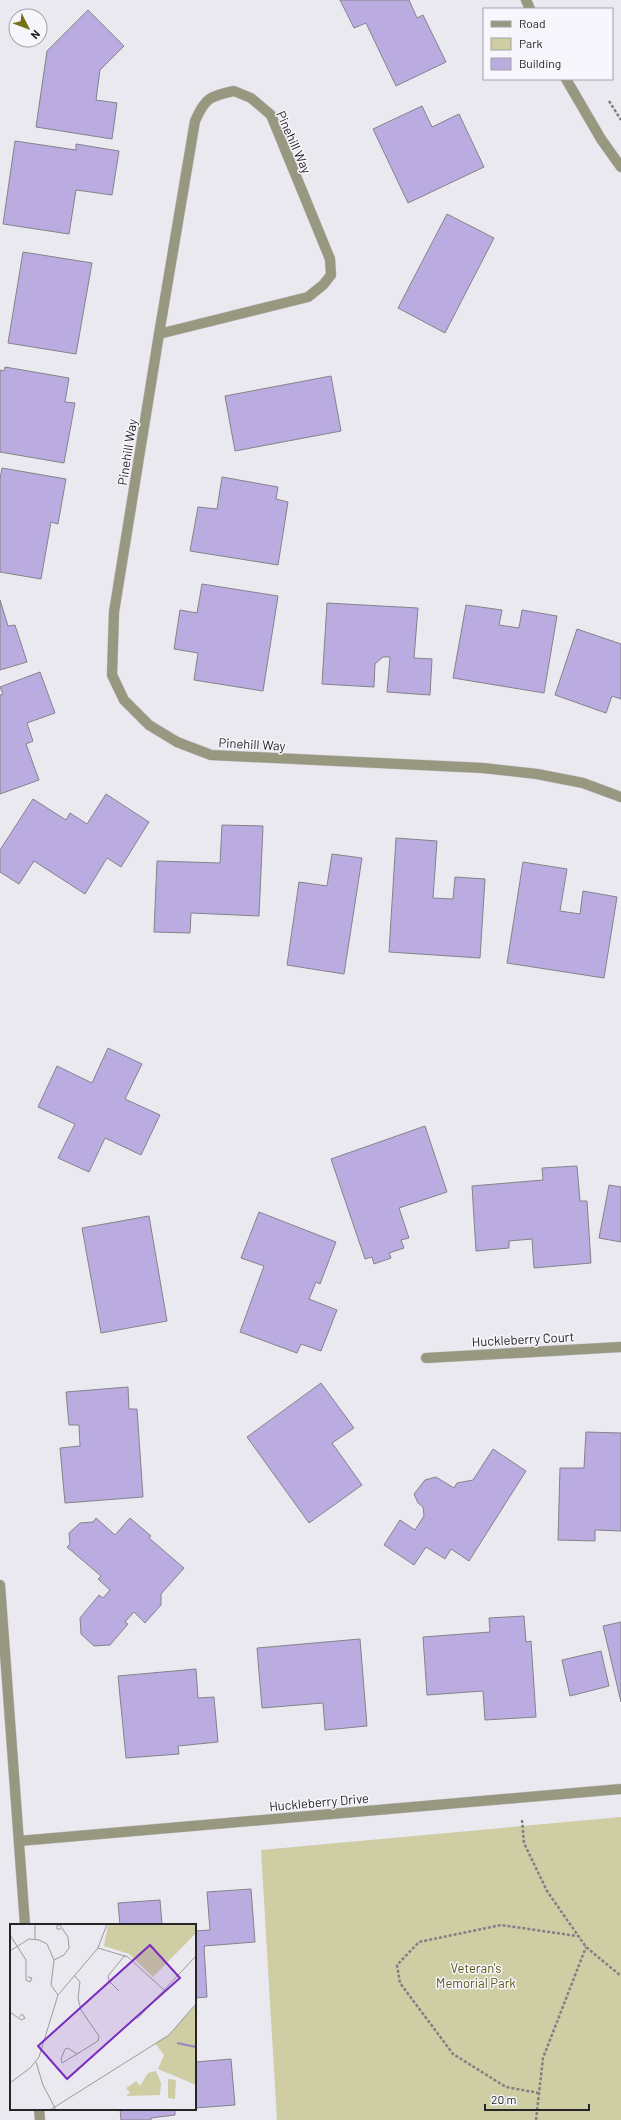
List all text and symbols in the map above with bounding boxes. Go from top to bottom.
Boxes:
north arrow [8,8,48,48]
legend [483,8,613,80]
text: Road [519,16,546,30]
text: N [29,28,43,42]
text: Park [519,36,543,50]
text: Building [519,56,561,70]
street label: Pinehill Way [273,108,315,176]
street label: Pinehill Way [114,418,140,486]
street label: Pinehill Way [218,734,286,754]
street label: Huckleberry Court [471,1328,575,1350]
street label: Huckleberry Drive [269,1790,370,1814]
inset map [10,1924,196,2110]
park label: Veteran's Memorial Park [436,1960,516,1991]
scale bar [485,2086,589,2112]
text: 20 m [491,2092,517,2106]

